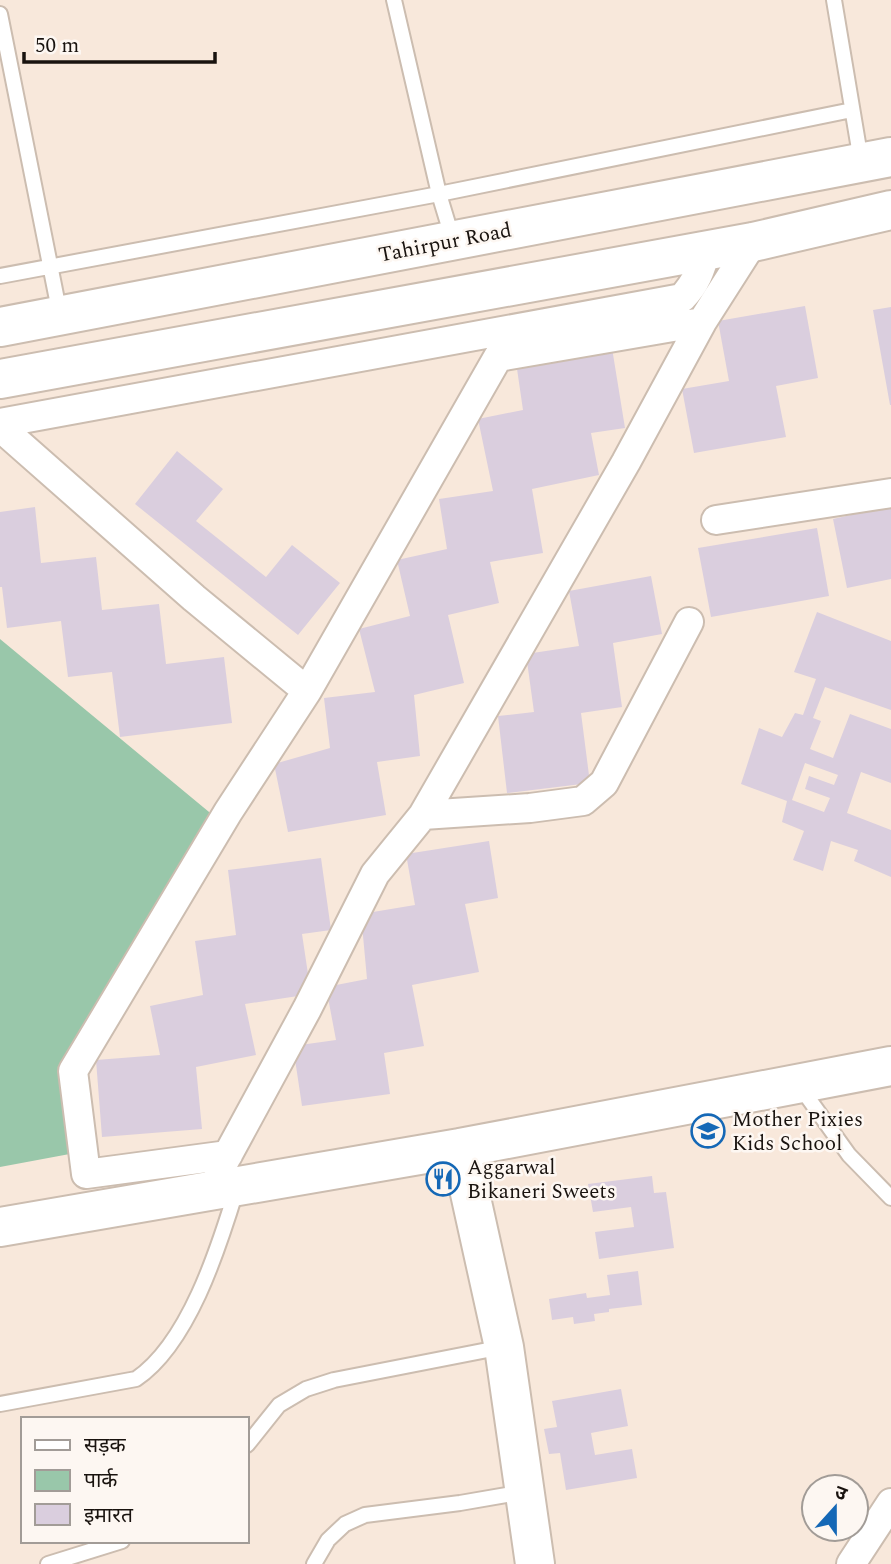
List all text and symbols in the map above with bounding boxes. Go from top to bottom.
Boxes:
scale bar [24,21,215,65]
text: 50 m [35,30,79,62]
street label: Tahirpur Road [376,214,515,272]
place label: Mother Pixies Kids School [732,1104,863,1160]
school or university icon: Mother Pixies Kids School [689,1112,727,1150]
place label: Aggarwal Bikaneri Sweets [467,1152,616,1208]
restaurant icon: Aggarwal Bikaneri Sweets [424,1160,462,1198]
legend [21,1417,248,1543]
text: सड़क [84,1430,126,1462]
text: पार्क [84,1465,118,1497]
north arrow [800,1473,870,1543]
text: उ [830,1478,852,1509]
text: इमारत [84,1500,134,1532]

